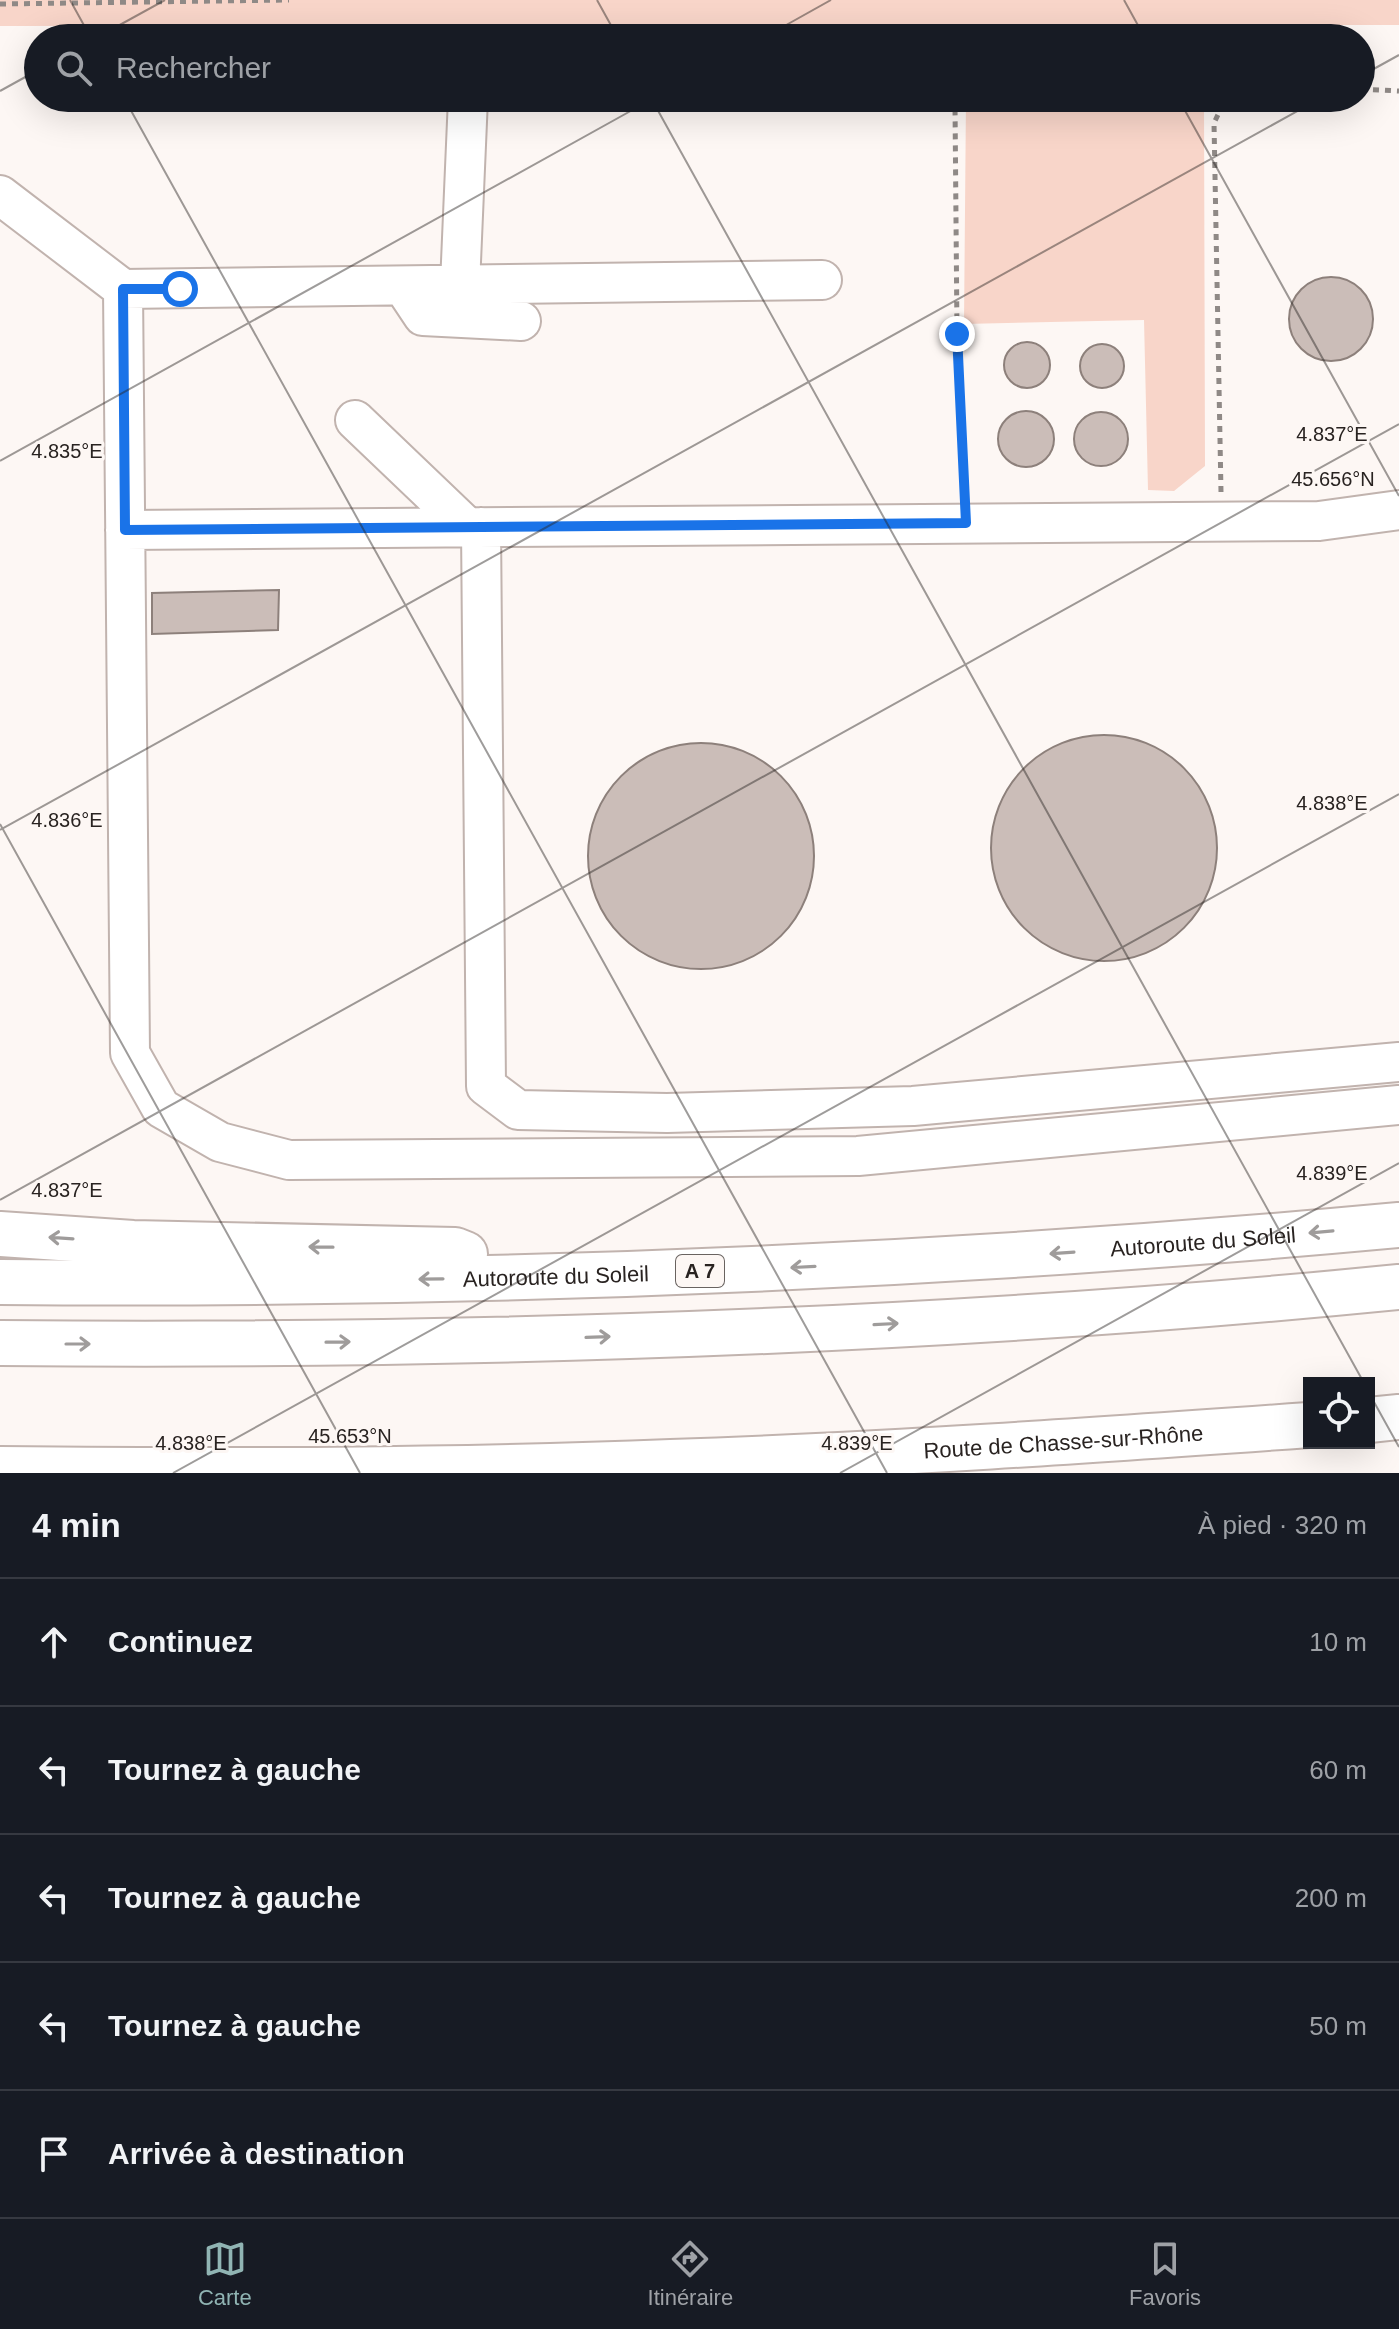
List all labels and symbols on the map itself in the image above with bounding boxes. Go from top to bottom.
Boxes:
route start [162,271,198,307]
route end [939,316,975,352]
text: 4.837°E [1296,423,1368,445]
text: 4.835°E [31,440,103,462]
text: 45.656°N [1291,468,1375,490]
text: 4.838°E [1296,792,1368,814]
text: 4.836°E [31,809,103,831]
text: 4.839°E [1296,1162,1368,1184]
text: 4.837°E [31,1179,103,1201]
street label: Autoroute du Soleil [1109,1222,1297,1261]
one-way arrow [1308,1225,1335,1240]
one-way arrow [48,1230,75,1245]
one-way arrow [308,1239,335,1255]
one-way arrow [1049,1246,1076,1261]
road number: A 7 [676,1255,724,1287]
one-way arrow [790,1260,817,1275]
street label: Autoroute du Soleil [463,1261,649,1291]
one-way arrow [418,1272,445,1287]
one-way arrow [872,1316,899,1331]
one-way arrow [584,1329,611,1344]
one-way arrow [324,1334,351,1350]
one-way arrow [64,1336,91,1352]
street label: Route de Chasse-sur-Rhône [923,1420,1204,1463]
text: 45.653°N [308,1425,392,1447]
text: 4.838°E [155,1432,227,1454]
text: 4.839°E [821,1432,893,1454]

